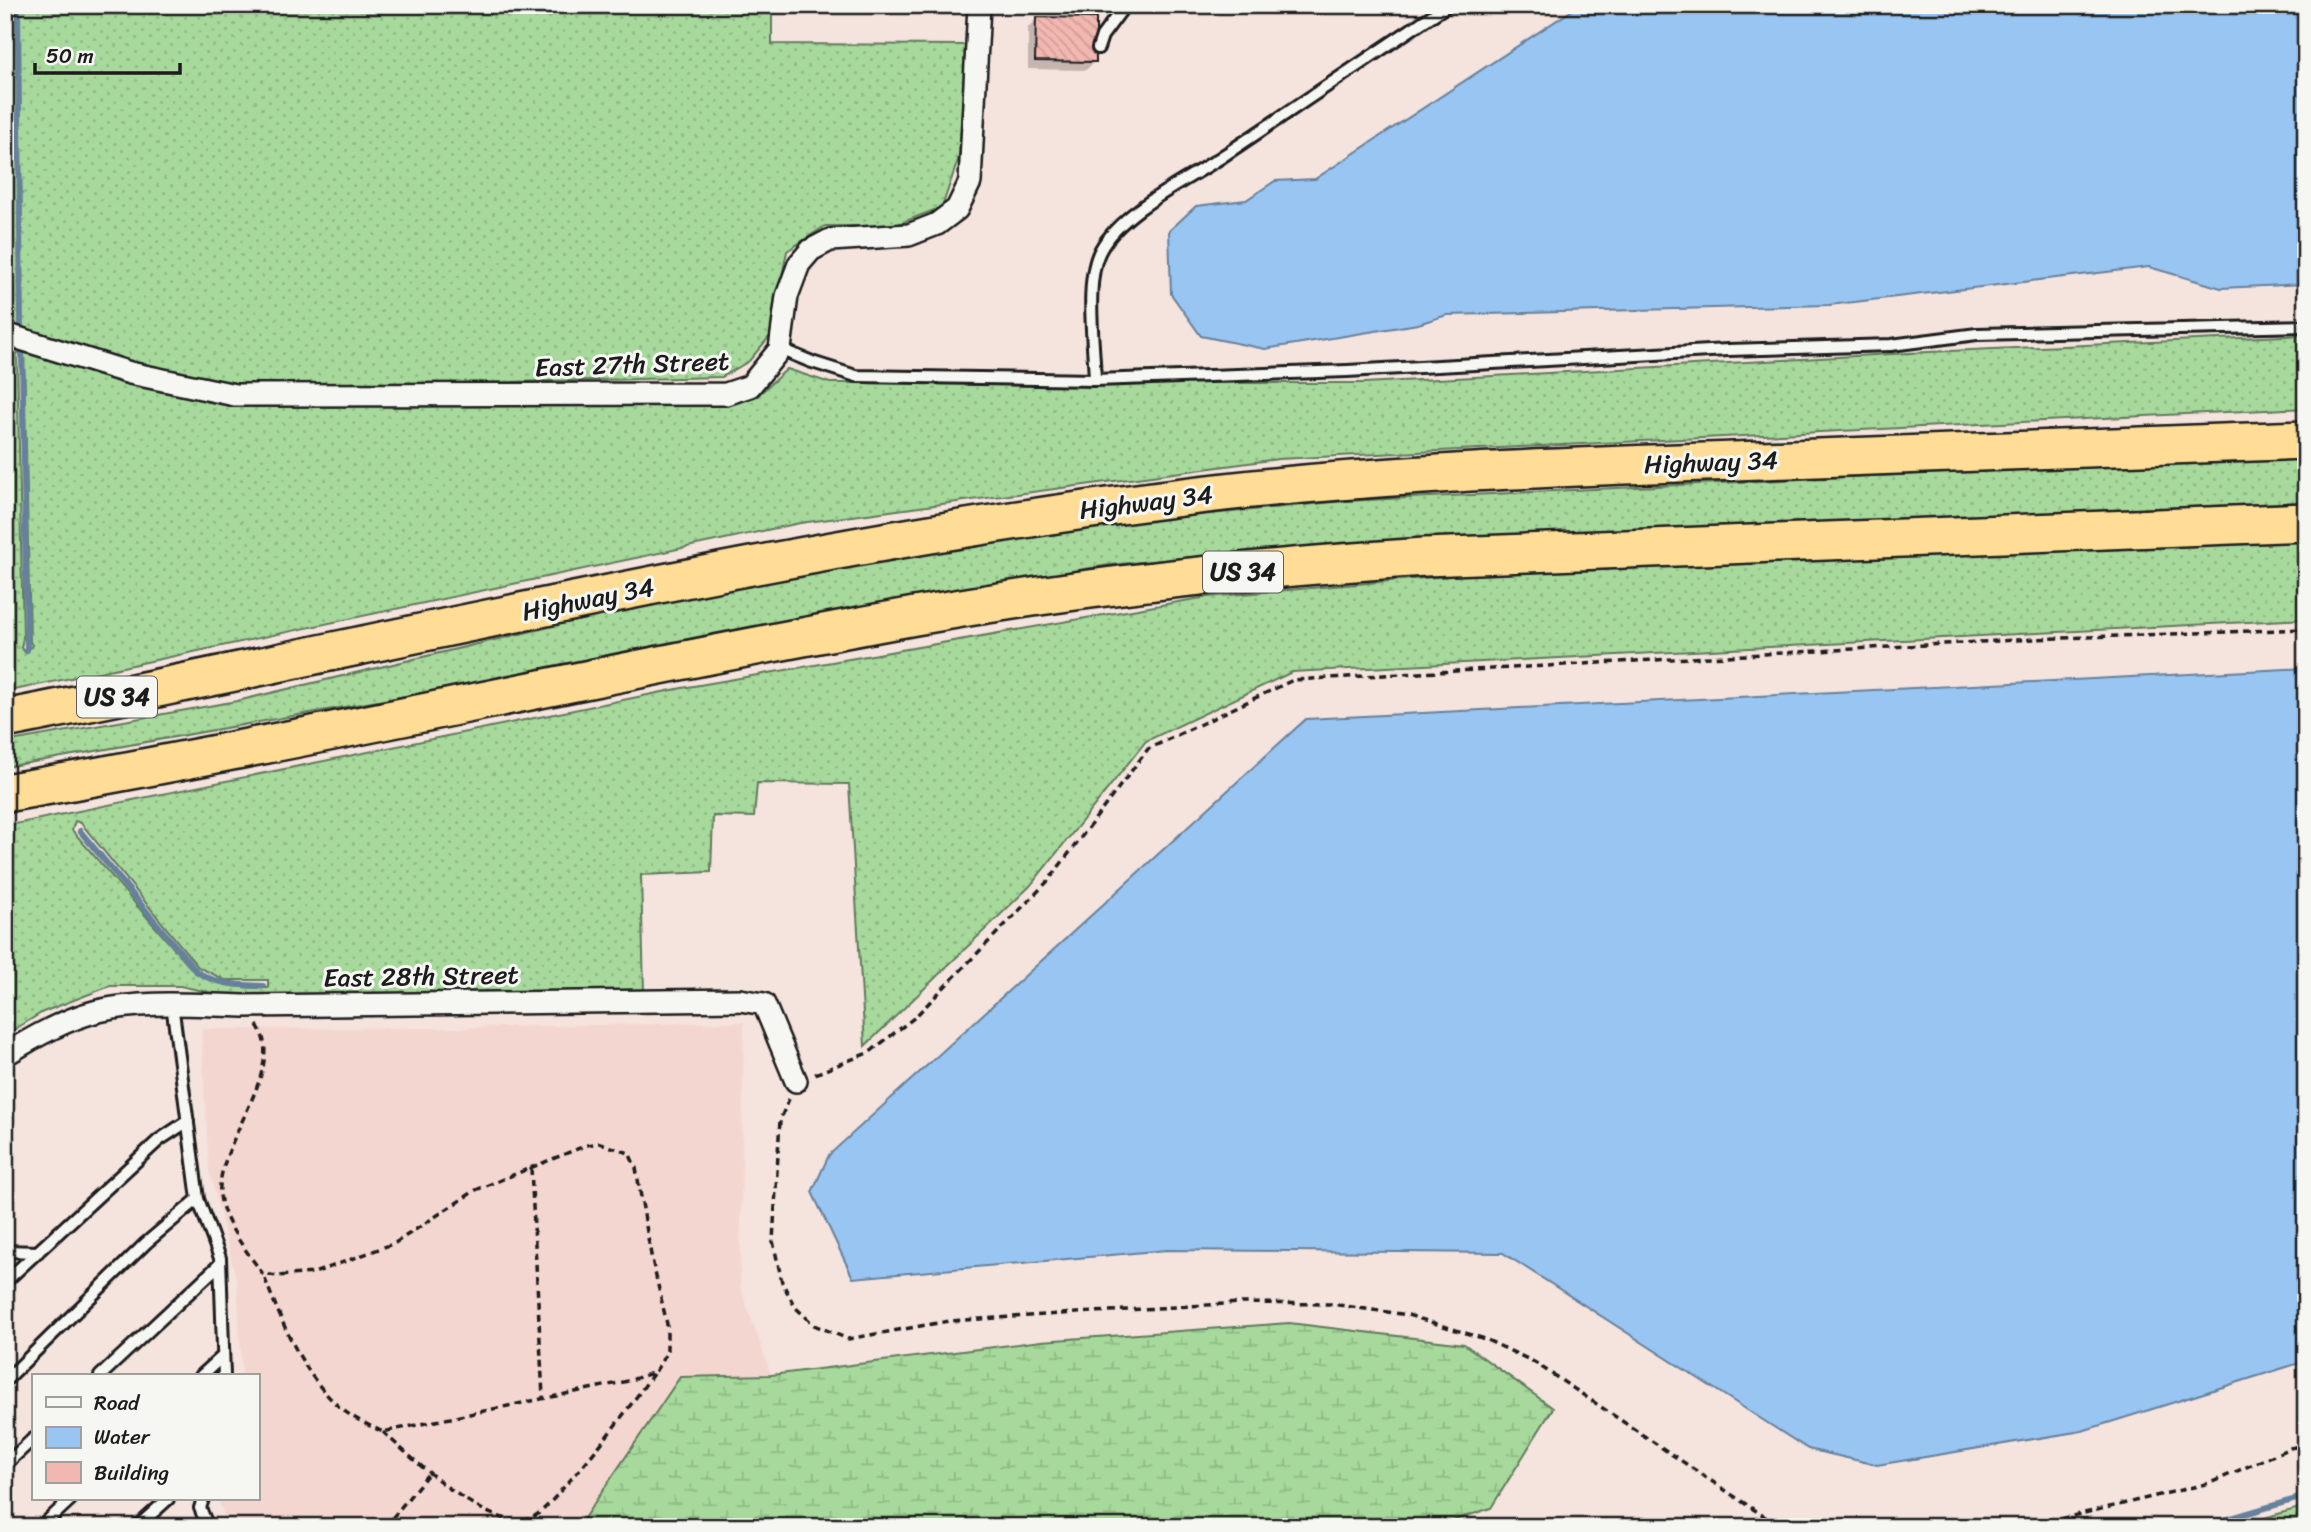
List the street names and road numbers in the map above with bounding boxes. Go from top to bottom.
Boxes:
street label: East 27th Street [534,338,730,390]
street label: Highway 34 [1643,437,1779,487]
street label: Highway 34 [1077,471,1215,533]
road number: US 34 [1203,552,1283,592]
street label: Highway 34 [518,564,658,634]
road number: US 34 [77,676,157,718]
street label: East 28th Street [323,951,519,1001]

